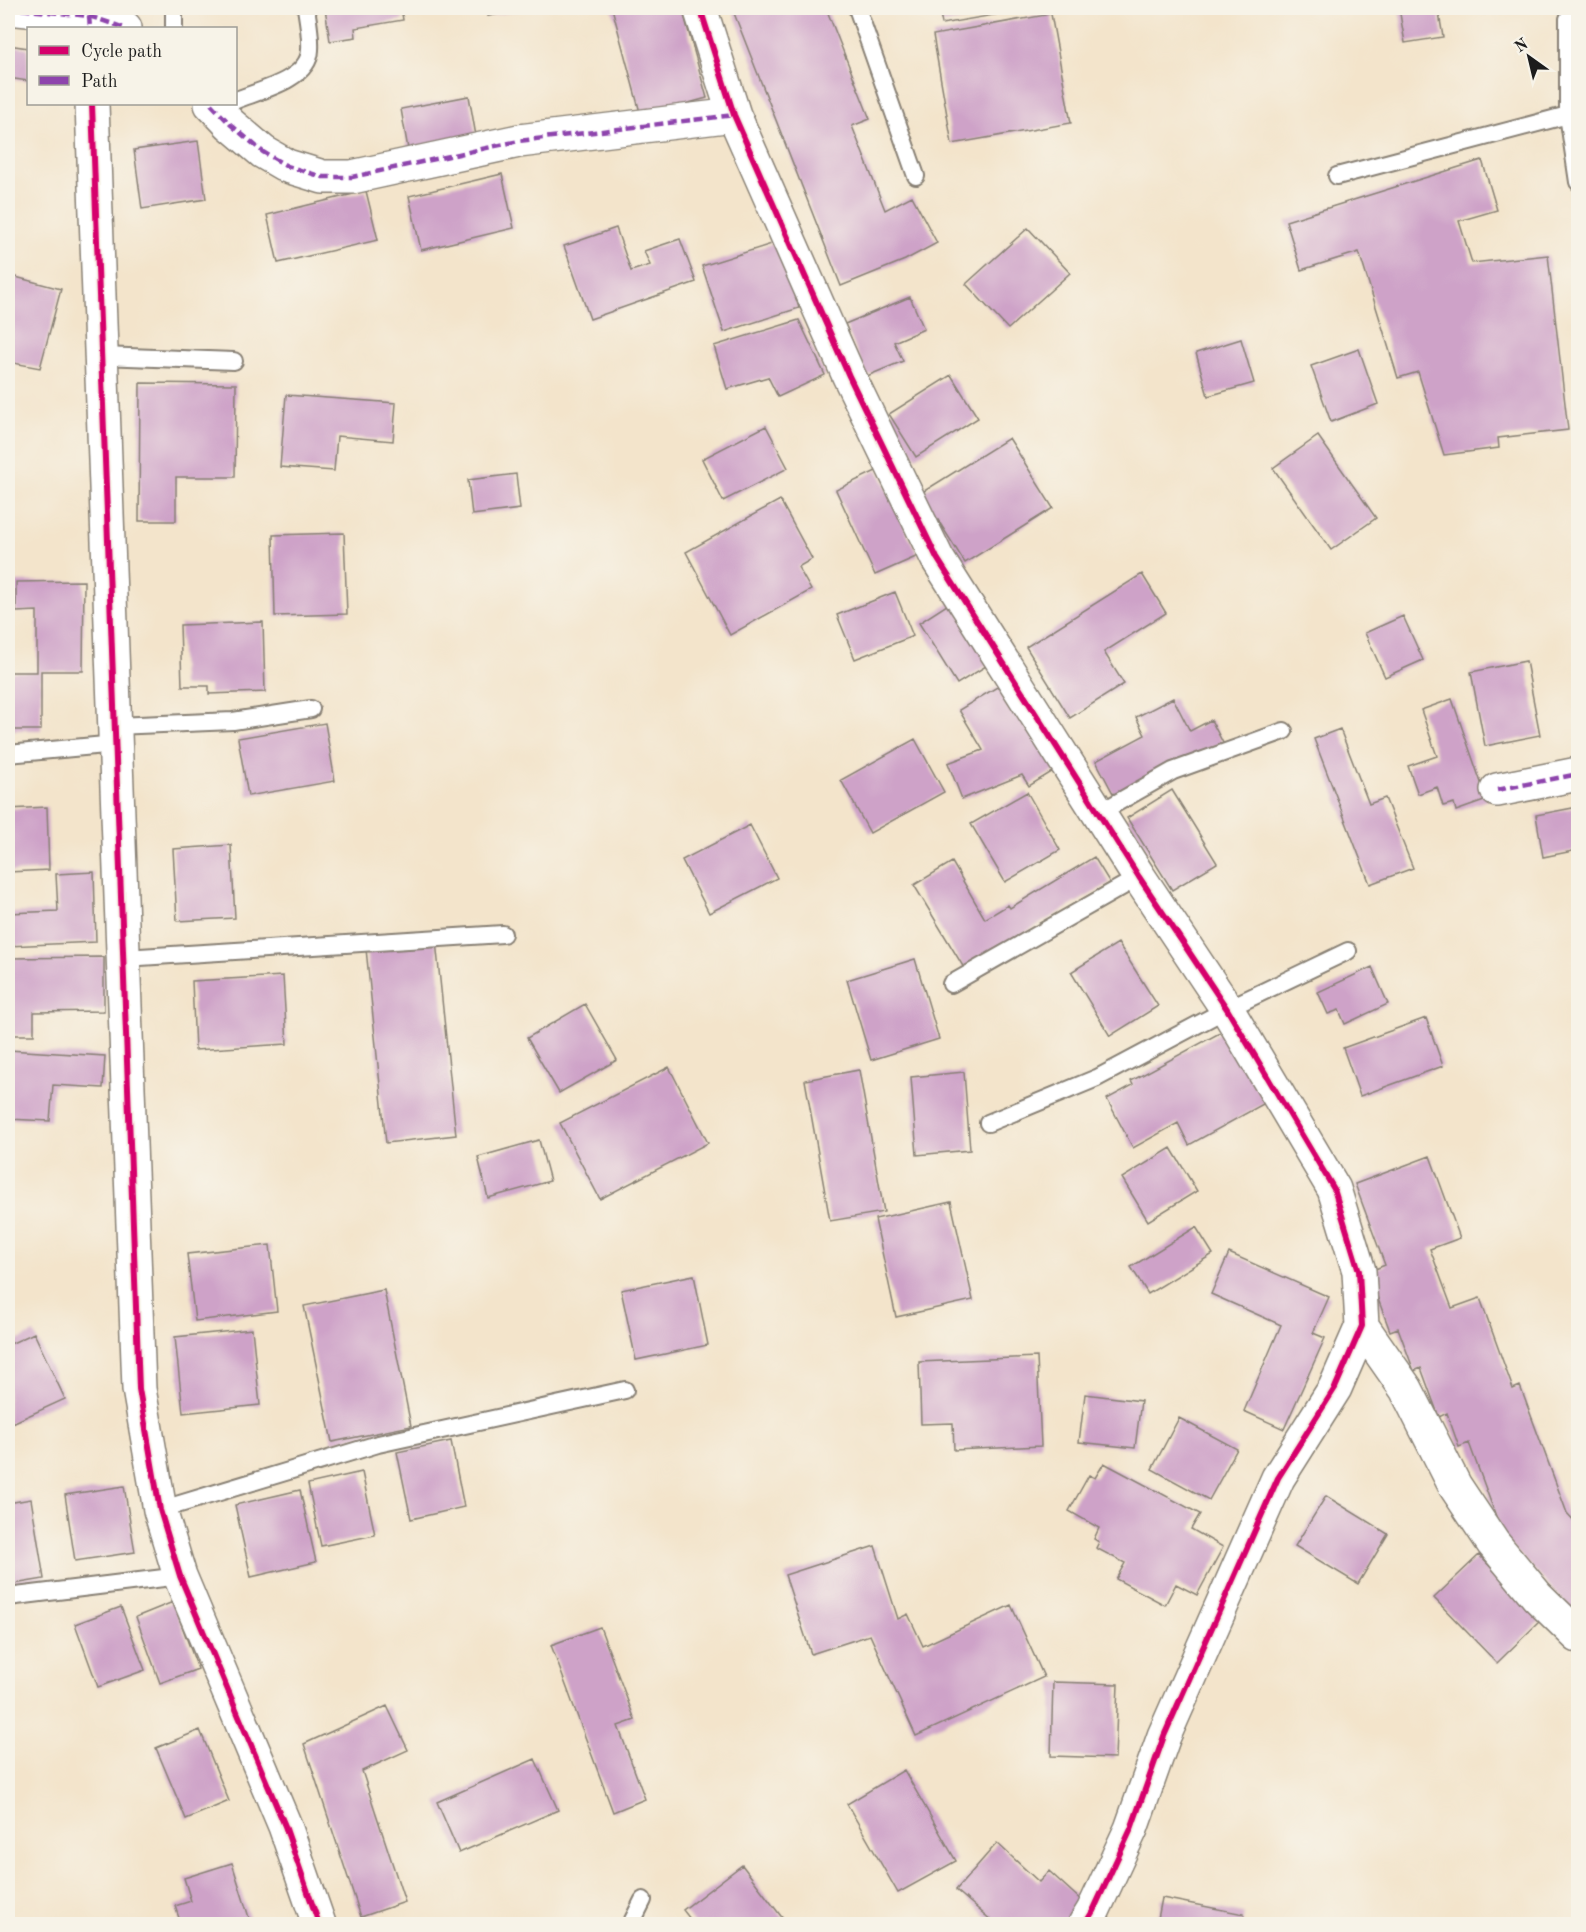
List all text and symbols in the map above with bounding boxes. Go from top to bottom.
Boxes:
legend [27,27,237,105]
north arrow [1499,27,1559,87]
text: N [1512,36,1532,56]
text: Cycle path [81,43,162,61]
text: Path [81,73,118,91]

